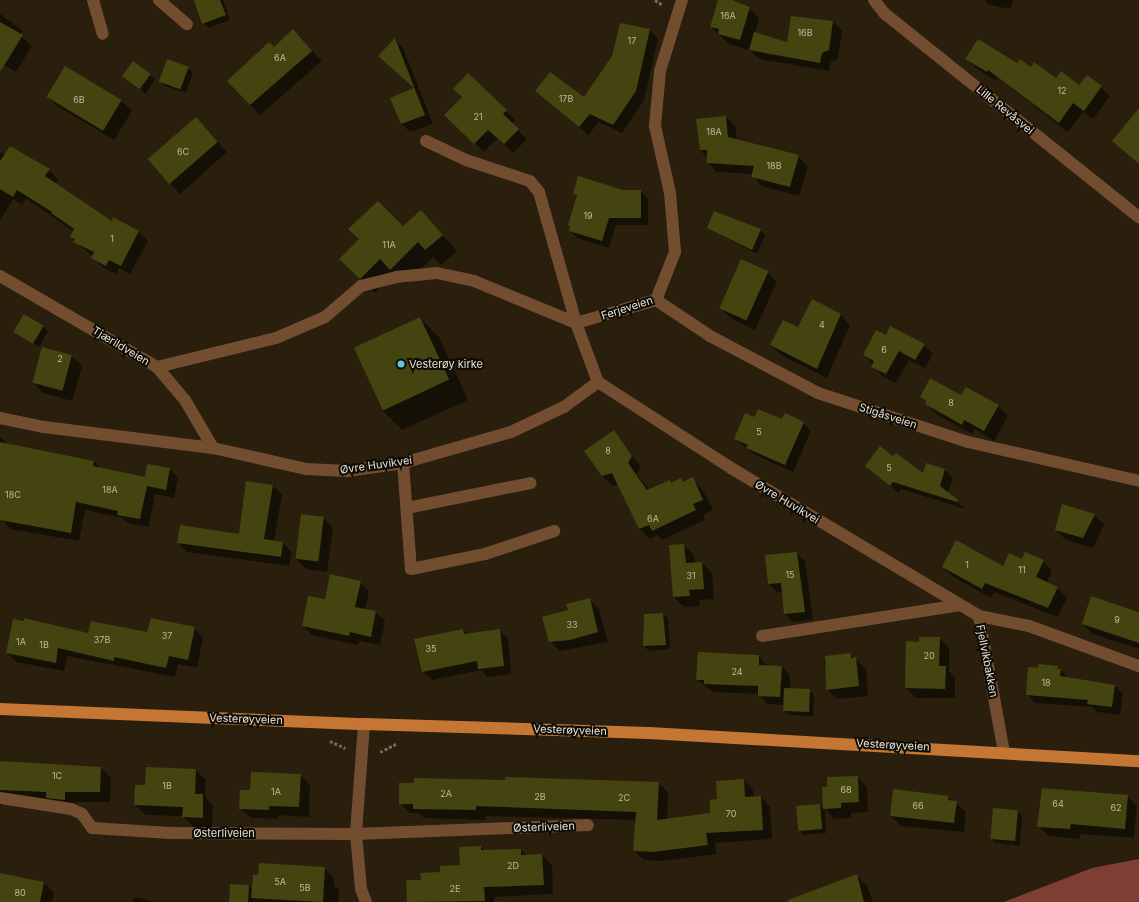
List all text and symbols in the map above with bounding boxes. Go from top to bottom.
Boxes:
house number: 16A [720,11,736,21]
house number: 16B [797,28,813,38]
house number: 17 [628,36,636,46]
house number: 6A [274,53,286,63]
street label: Lille Revåsvei [974,83,1036,137]
house number: 12 [1057,86,1067,96]
house number: 17B [559,94,573,104]
house number: 6B [73,95,85,105]
house number: 21 [473,112,483,122]
house number: 18A [706,127,722,137]
house number: 6C [177,147,189,157]
house number: 18B [766,161,782,171]
house number: 19 [583,211,593,221]
house number: 1 [110,234,114,244]
house number: 11A [382,240,396,250]
street label: Ferjeveien [599,293,655,323]
house number: 4 [819,320,825,330]
street label: Tjærildveien [90,324,152,368]
house number: 6 [881,345,887,355]
house number: 2 [57,354,63,364]
place label: Vesterøy kirke [409,357,483,371]
marker: Vesterøy kirke [396,359,406,369]
house number: 8 [948,398,954,408]
street label: Stigåsveien [857,400,919,432]
house number: 5 [756,427,762,437]
house number: 8 [605,446,611,456]
street label: Øvre Huvikvei [339,453,413,477]
house number: 5 [886,463,892,473]
street label: Øvre Huvikvei [752,478,822,526]
house number: 18A [102,485,118,495]
house number: 18C [5,490,21,500]
house number: 6A [647,514,659,524]
house number: 1 [965,560,969,570]
house number: 11 [1018,565,1026,575]
house number: 15 [785,570,795,580]
house number: 31 [686,571,696,581]
house number: 9 [1114,615,1120,625]
house number: 33 [566,620,578,630]
street label: Fjellvikbakken [973,624,1001,698]
house number: 37 [162,631,172,641]
house number: 37B [94,635,110,645]
house number: 1A [16,637,26,647]
house number: 1B [39,640,49,650]
house number: 35 [425,644,437,654]
house number: 20 [923,651,935,661]
house number: 24 [731,667,743,677]
house number: 18 [1041,678,1051,688]
street label: Vesterøyveien [209,711,283,727]
street label: Vesterøyveien [533,722,607,738]
street label: Vesterøyveien [856,736,930,754]
house number: 1C [52,771,62,781]
house number: 1B [162,781,172,791]
house number: 68 [840,785,852,795]
house number: 1A [271,787,281,797]
house number: 2A [440,789,452,799]
house number: 2B [534,792,546,802]
house number: 2C [618,793,630,803]
house number: 64 [1052,799,1064,809]
house number: 66 [912,801,924,811]
house number: 62 [1110,803,1122,813]
house number: 70 [726,809,736,819]
street label: Østerliveien [513,819,575,835]
street label: Østerliveien [193,826,255,840]
house number: 2D [507,861,519,871]
house number: 5A [274,877,286,887]
house number: 5B [299,883,311,893]
house number: 2E [450,884,460,894]
house number: 80 [14,888,26,898]

